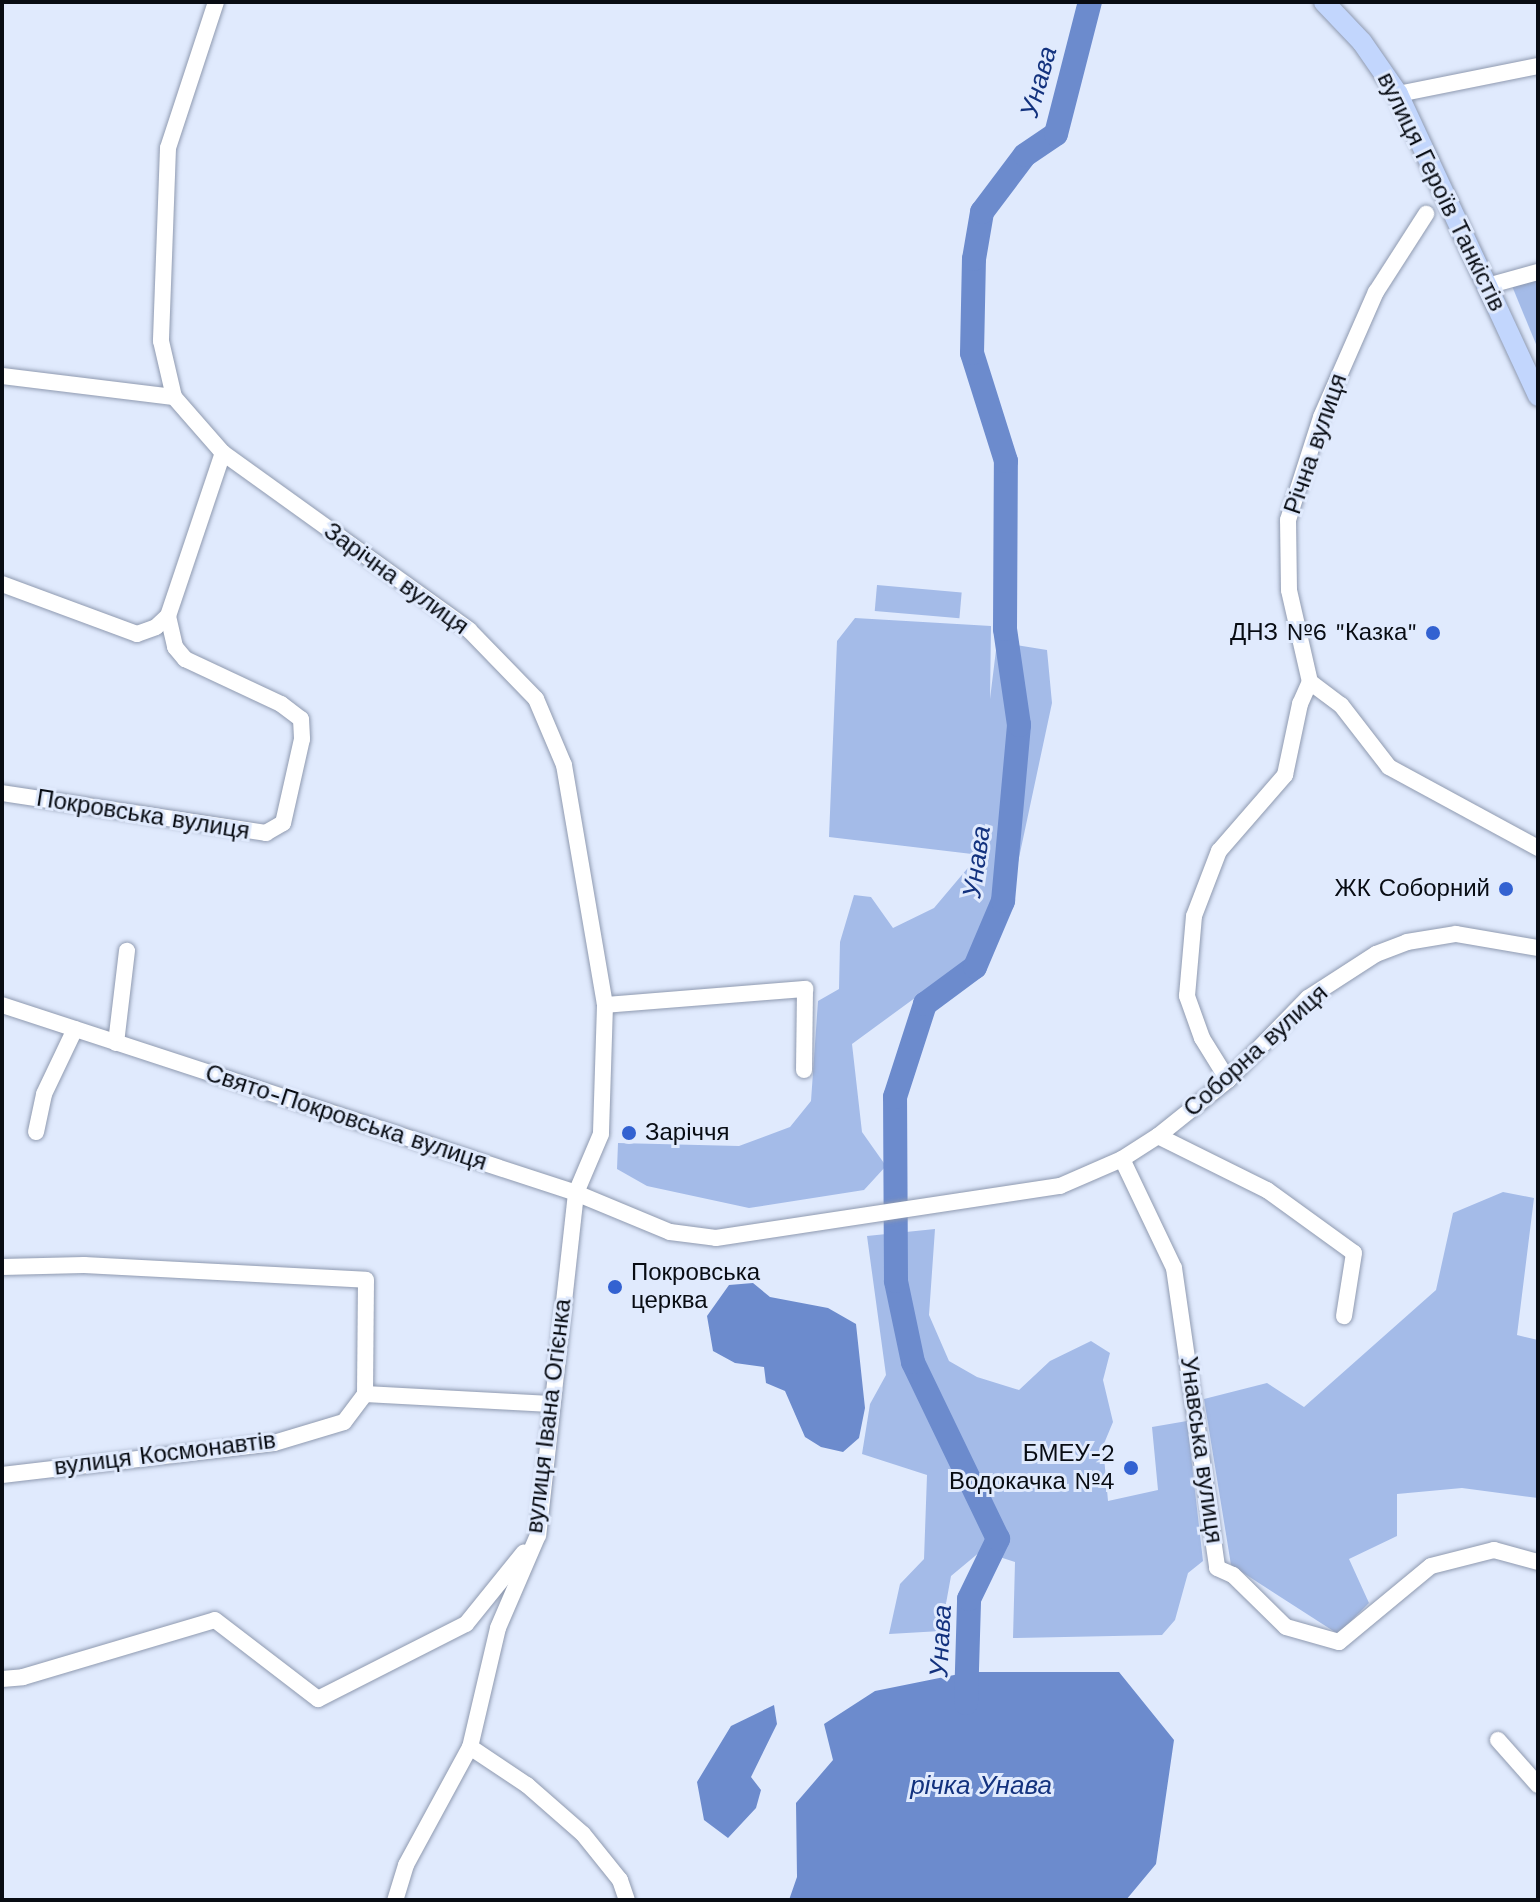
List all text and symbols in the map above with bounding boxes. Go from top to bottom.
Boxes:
water label: Унава [1014,43,1064,121]
street label: вулиця Героїв Танкістів [1371,68,1511,316]
street label: Річна вулиця [1279,370,1353,518]
street label: Зарічна вулиця [318,517,474,641]
place label: ДНЗ №6 "Казка" [1230,619,1417,647]
marker: ДНЗ №6 "Казка" [1424,624,1442,642]
street label: Покровська вулиця [34,784,252,846]
water label: Унава [957,824,997,900]
place label: ЖК Соборний [1334,875,1490,903]
marker: ЖК Соборний [1497,880,1515,898]
street label: Соборна вулиця [1178,979,1334,1123]
street label: Свято-Покровська вулиця [202,1059,490,1177]
place label: Заріччя [645,1119,730,1147]
marker: Заріччя [620,1124,638,1142]
place label: Покровська церква [631,1259,760,1315]
marker: Покровська церква [606,1278,624,1296]
street label: вулиця Івана Огієнка [520,1297,578,1535]
street label: Унавська вулиця [1174,1355,1228,1545]
street label: вулиця Космонавтів [53,1426,277,1482]
place label: БМЕУ-2 Водокачка №4 [949,1440,1115,1496]
marker: БМЕУ-2 Водокачка №4 [1122,1459,1140,1477]
water label: Унава [924,1604,958,1678]
water label: річка Унава [910,1770,1052,1802]

